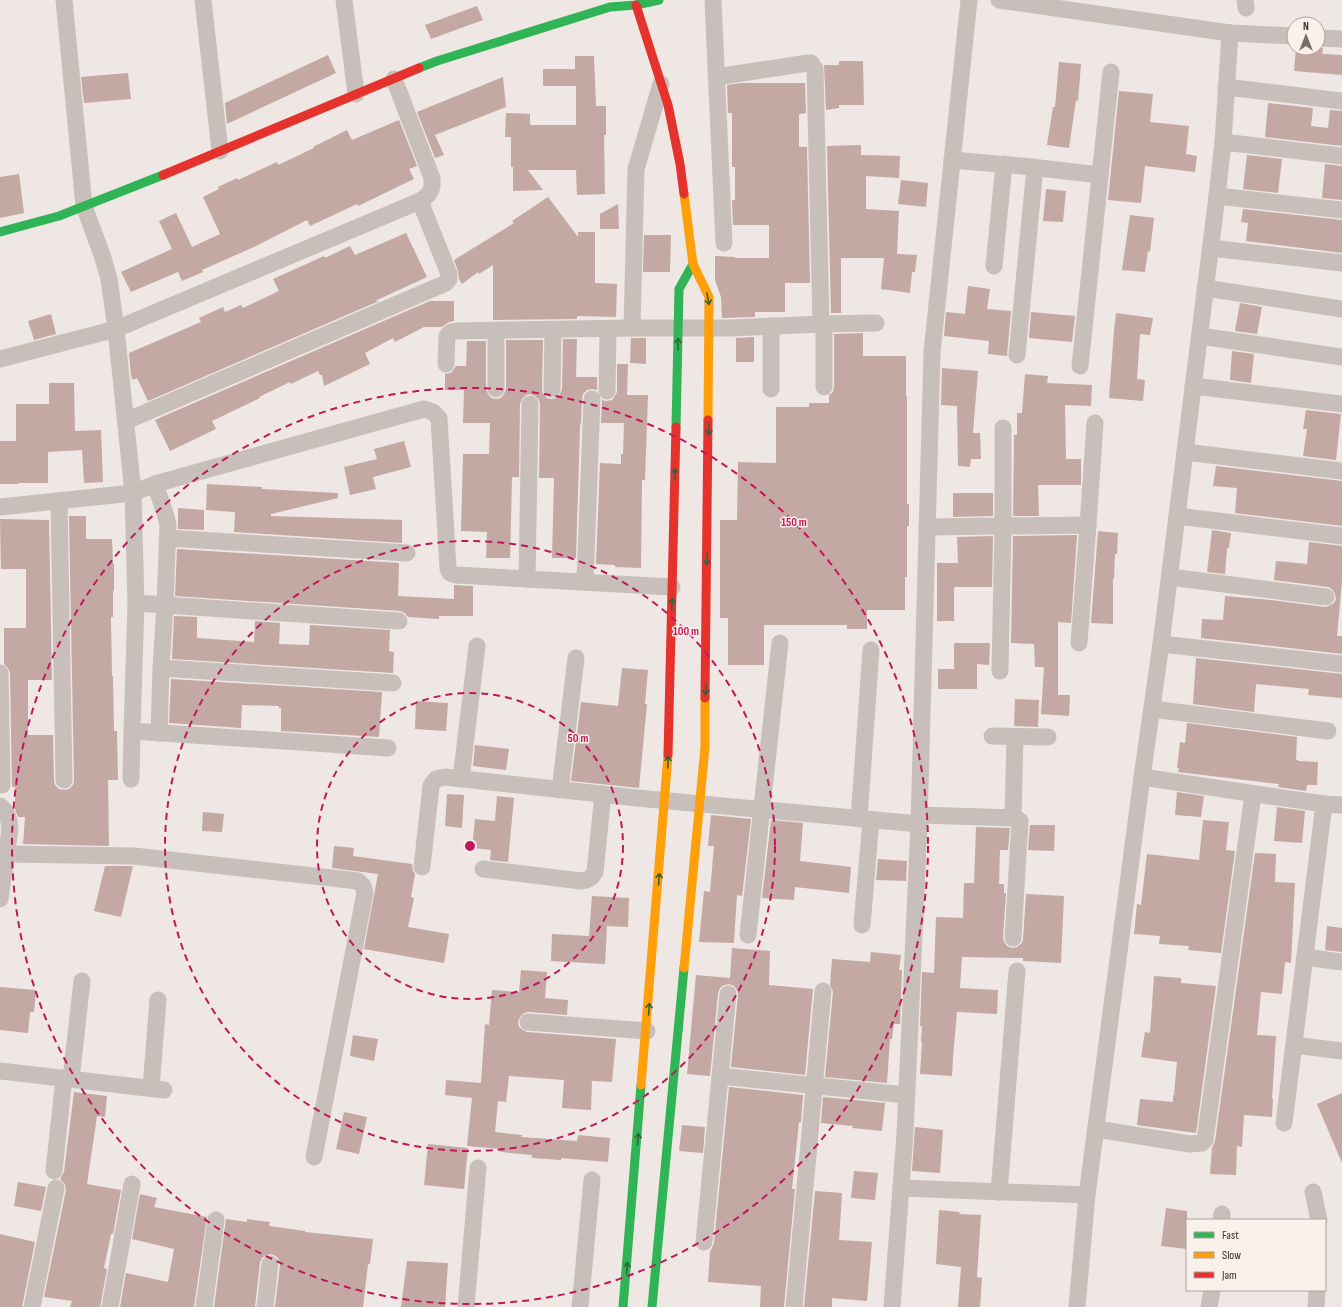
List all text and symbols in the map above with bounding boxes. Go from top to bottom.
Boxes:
north arrow [1286,16,1326,56]
text: N [1303,20,1309,33]
one-way arrow [704,293,712,306]
one-way arrow [674,338,682,351]
one-way arrow [705,422,713,435]
one-way arrow [671,468,679,481]
text: 150 m [781,515,807,530]
one-way arrow [703,552,711,565]
one-way arrow [668,598,676,611]
text: 100 m [673,624,699,639]
one-way arrow [702,682,710,695]
text: 50 m [568,731,588,746]
one-way arrow [664,756,672,769]
centre of rings [463,839,477,853]
one-way arrow [655,873,663,886]
one-way arrow [645,1003,653,1016]
one-way arrow [634,1133,642,1146]
legend [1186,1219,1326,1291]
text: Fast [1222,1228,1239,1243]
text: Slow [1222,1248,1241,1263]
one-way arrow [623,1262,630,1275]
text: Jam [1221,1268,1237,1283]

